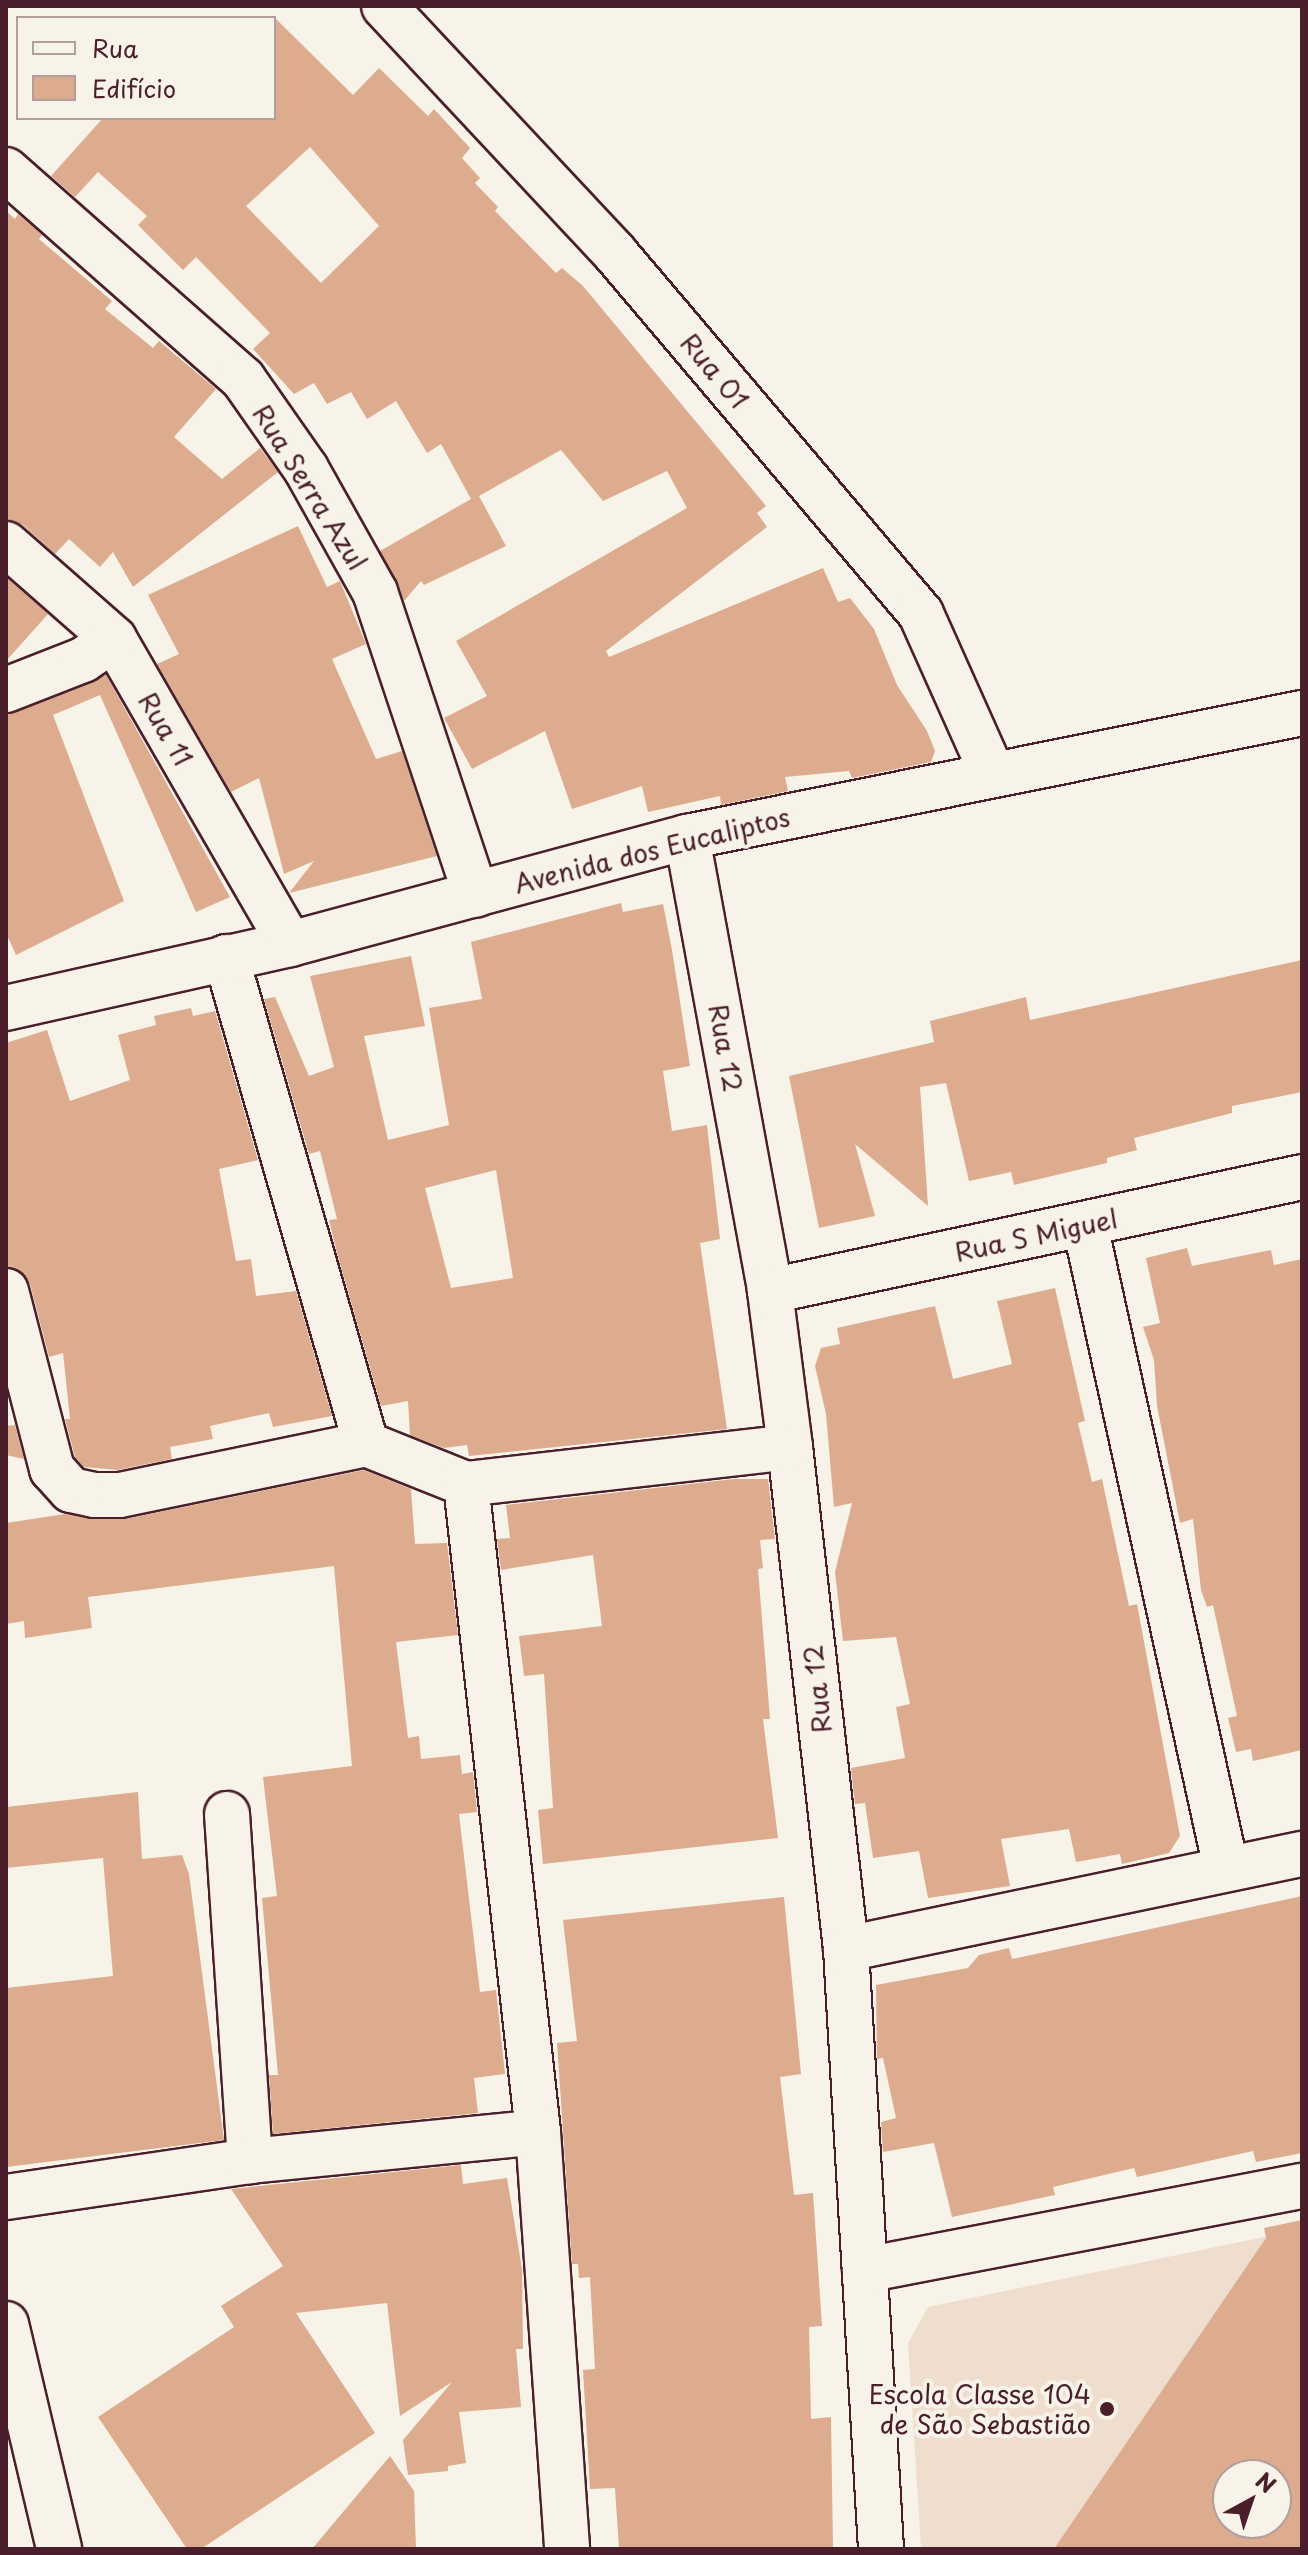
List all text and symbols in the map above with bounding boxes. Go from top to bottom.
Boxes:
legend [16,16,276,120]
text: Rua [92,30,138,66]
text: Edifício [92,70,176,106]
street label: Rua 01 [674,327,756,415]
street label: Rua Serra Azul [246,398,374,576]
street label: Rua 11 [132,686,200,772]
street label: Avenida dos Eucaliptos [510,800,794,900]
street label: Rua 12 [703,1002,749,1094]
street label: Rua S Miguel [951,1202,1121,1268]
street label: Rua 12 [797,1643,837,1735]
place label: Escola Classe 104 de São Sebastião [868,2378,1091,2440]
marker: Escola Classe 104 de São Sebastião [1098,2400,1116,2418]
north arrow [1212,2459,1292,2539]
text: N [1249,2464,1284,2500]

